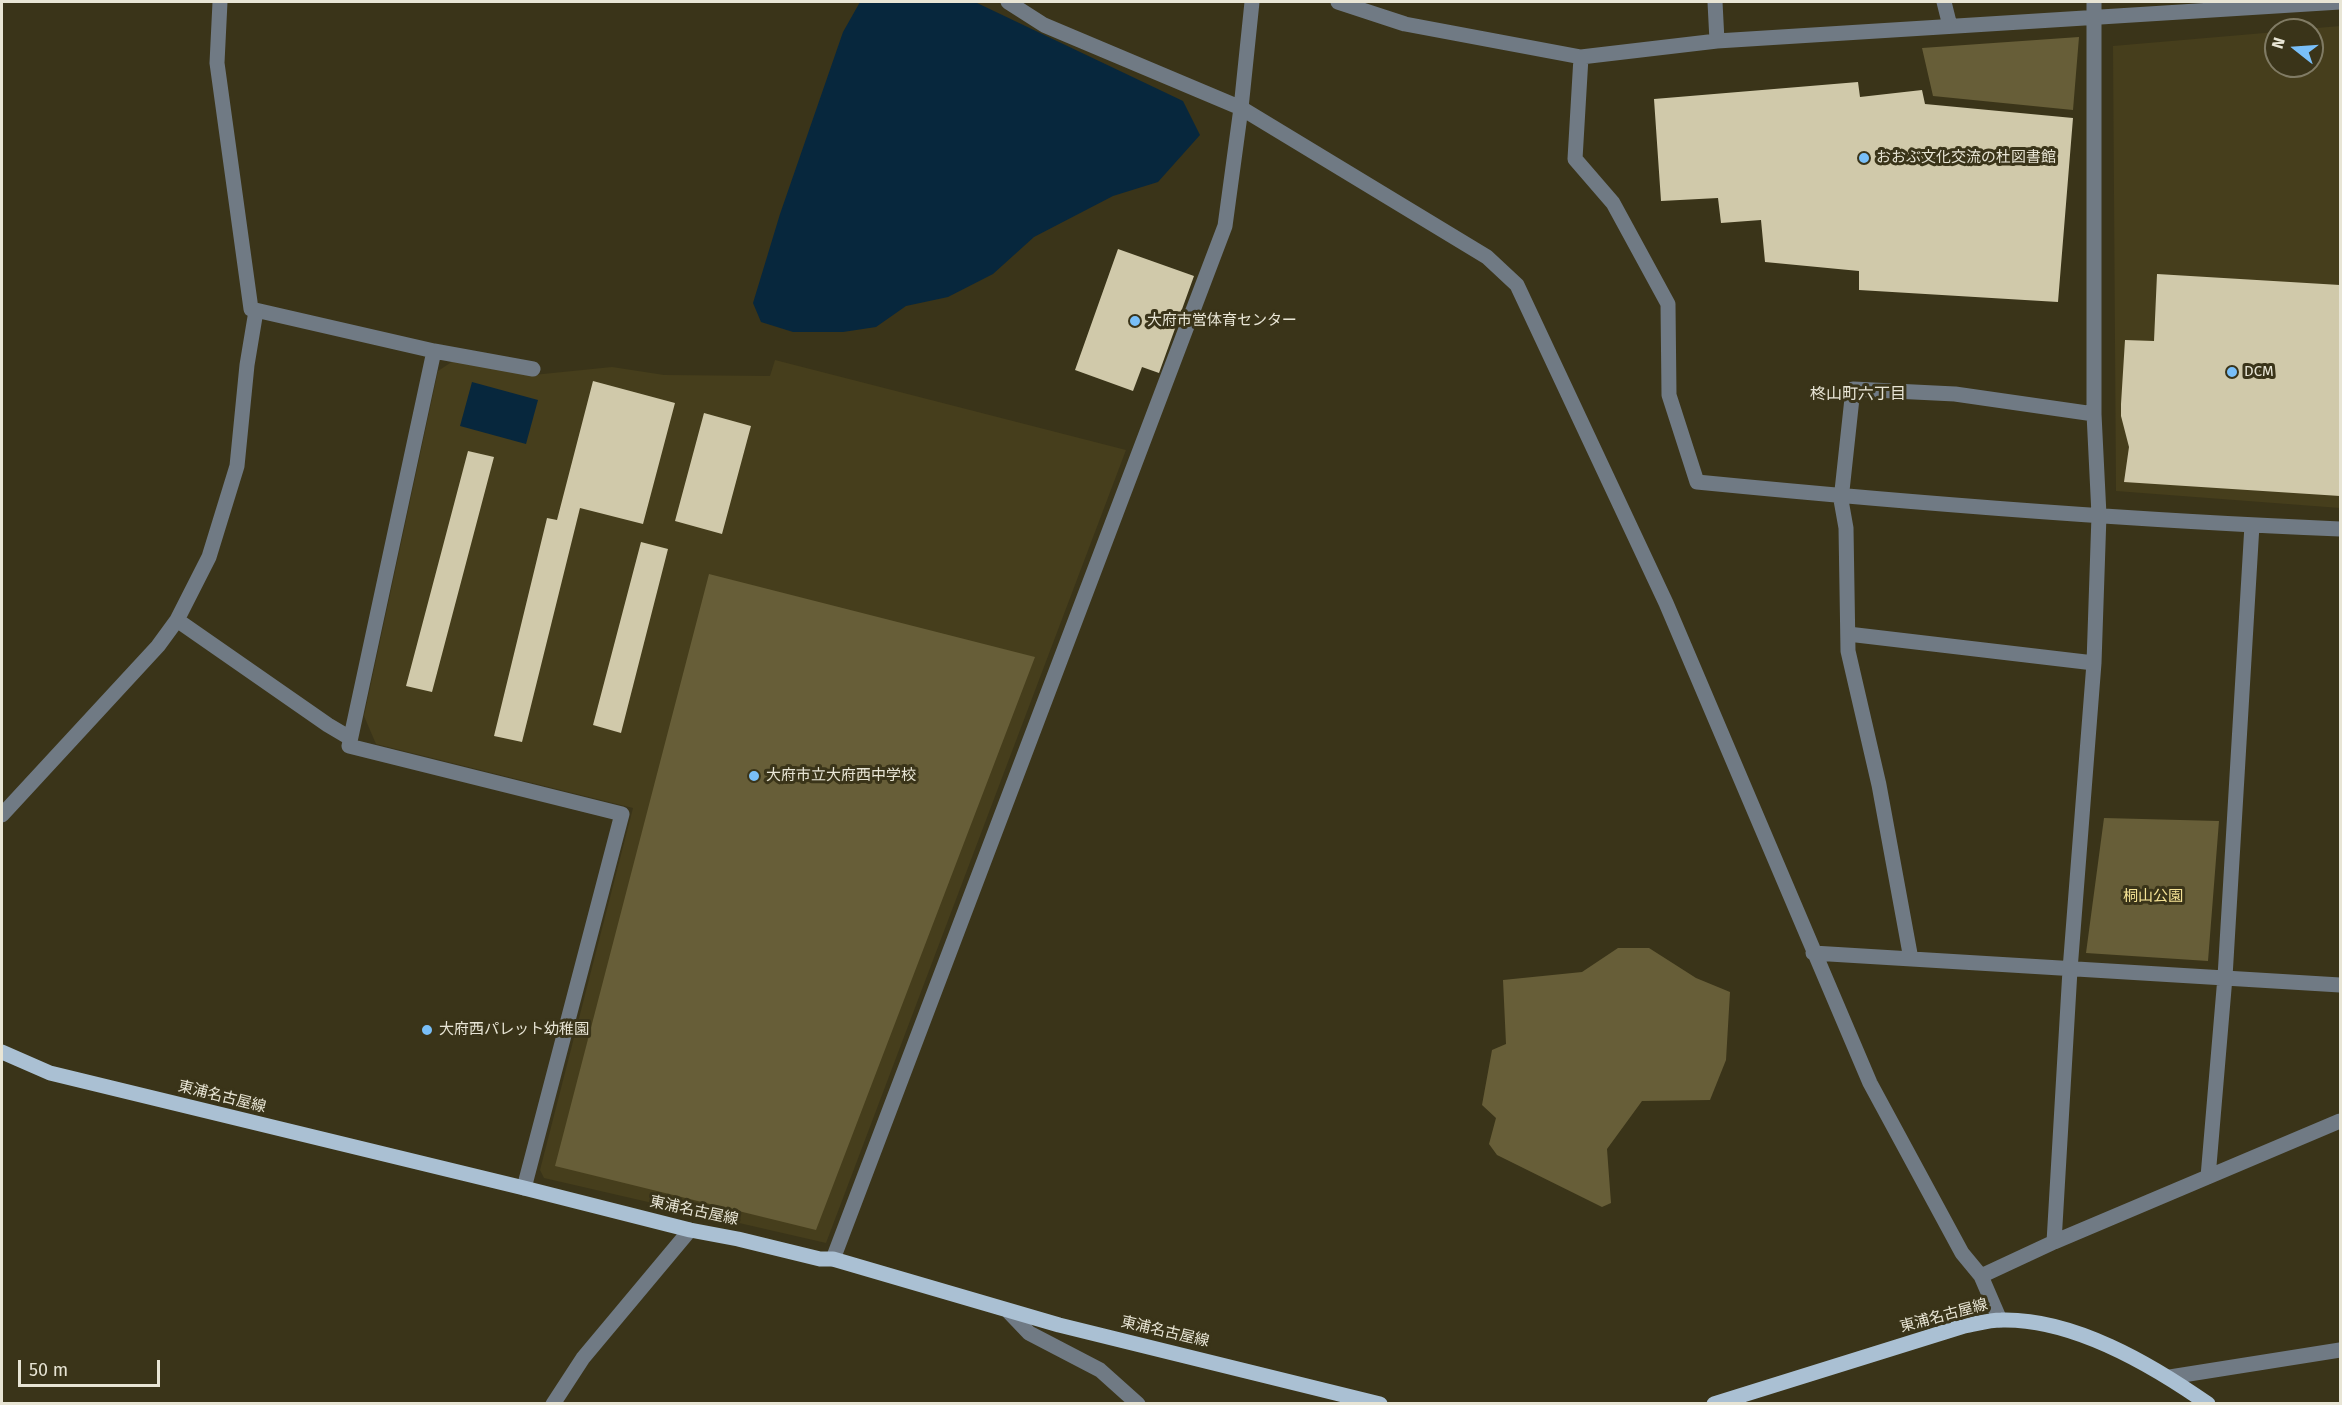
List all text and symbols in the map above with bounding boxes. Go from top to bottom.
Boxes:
north arrow [2264,18,2324,78]
text: N [2268,35,2289,51]
place label: おおぶ文化交流の杜図書館 [1876,149,2056,167]
marker: おおぶ文化交流の杜図書館 [1857,151,1871,165]
place label: 大府市営体育センター [1147,312,1297,330]
marker: 大府市営体育センター [1128,314,1142,328]
place label: DCM [2244,363,2274,381]
marker: DCM [2225,365,2239,379]
district label: 柊山町六丁目 [1810,385,1906,405]
place label: 大府市立大府西中学校 [766,767,916,785]
marker: 大府市立大府西中学校 [747,769,761,783]
park label: 桐山公園 [2123,888,2183,906]
place label: 大府西パレット幼稚園 [439,1021,589,1039]
marker: 大府西パレット幼稚園 [420,1023,434,1037]
street label: 東浦名古屋線 [176,1077,268,1117]
street label: 東浦名古屋線 [648,1193,740,1229]
street label: 東浦名古屋線 [1898,1296,1990,1336]
street label: 東浦名古屋線 [1119,1313,1211,1351]
scale bar [21,1348,164,1386]
text: 50 m [29,1359,68,1381]

